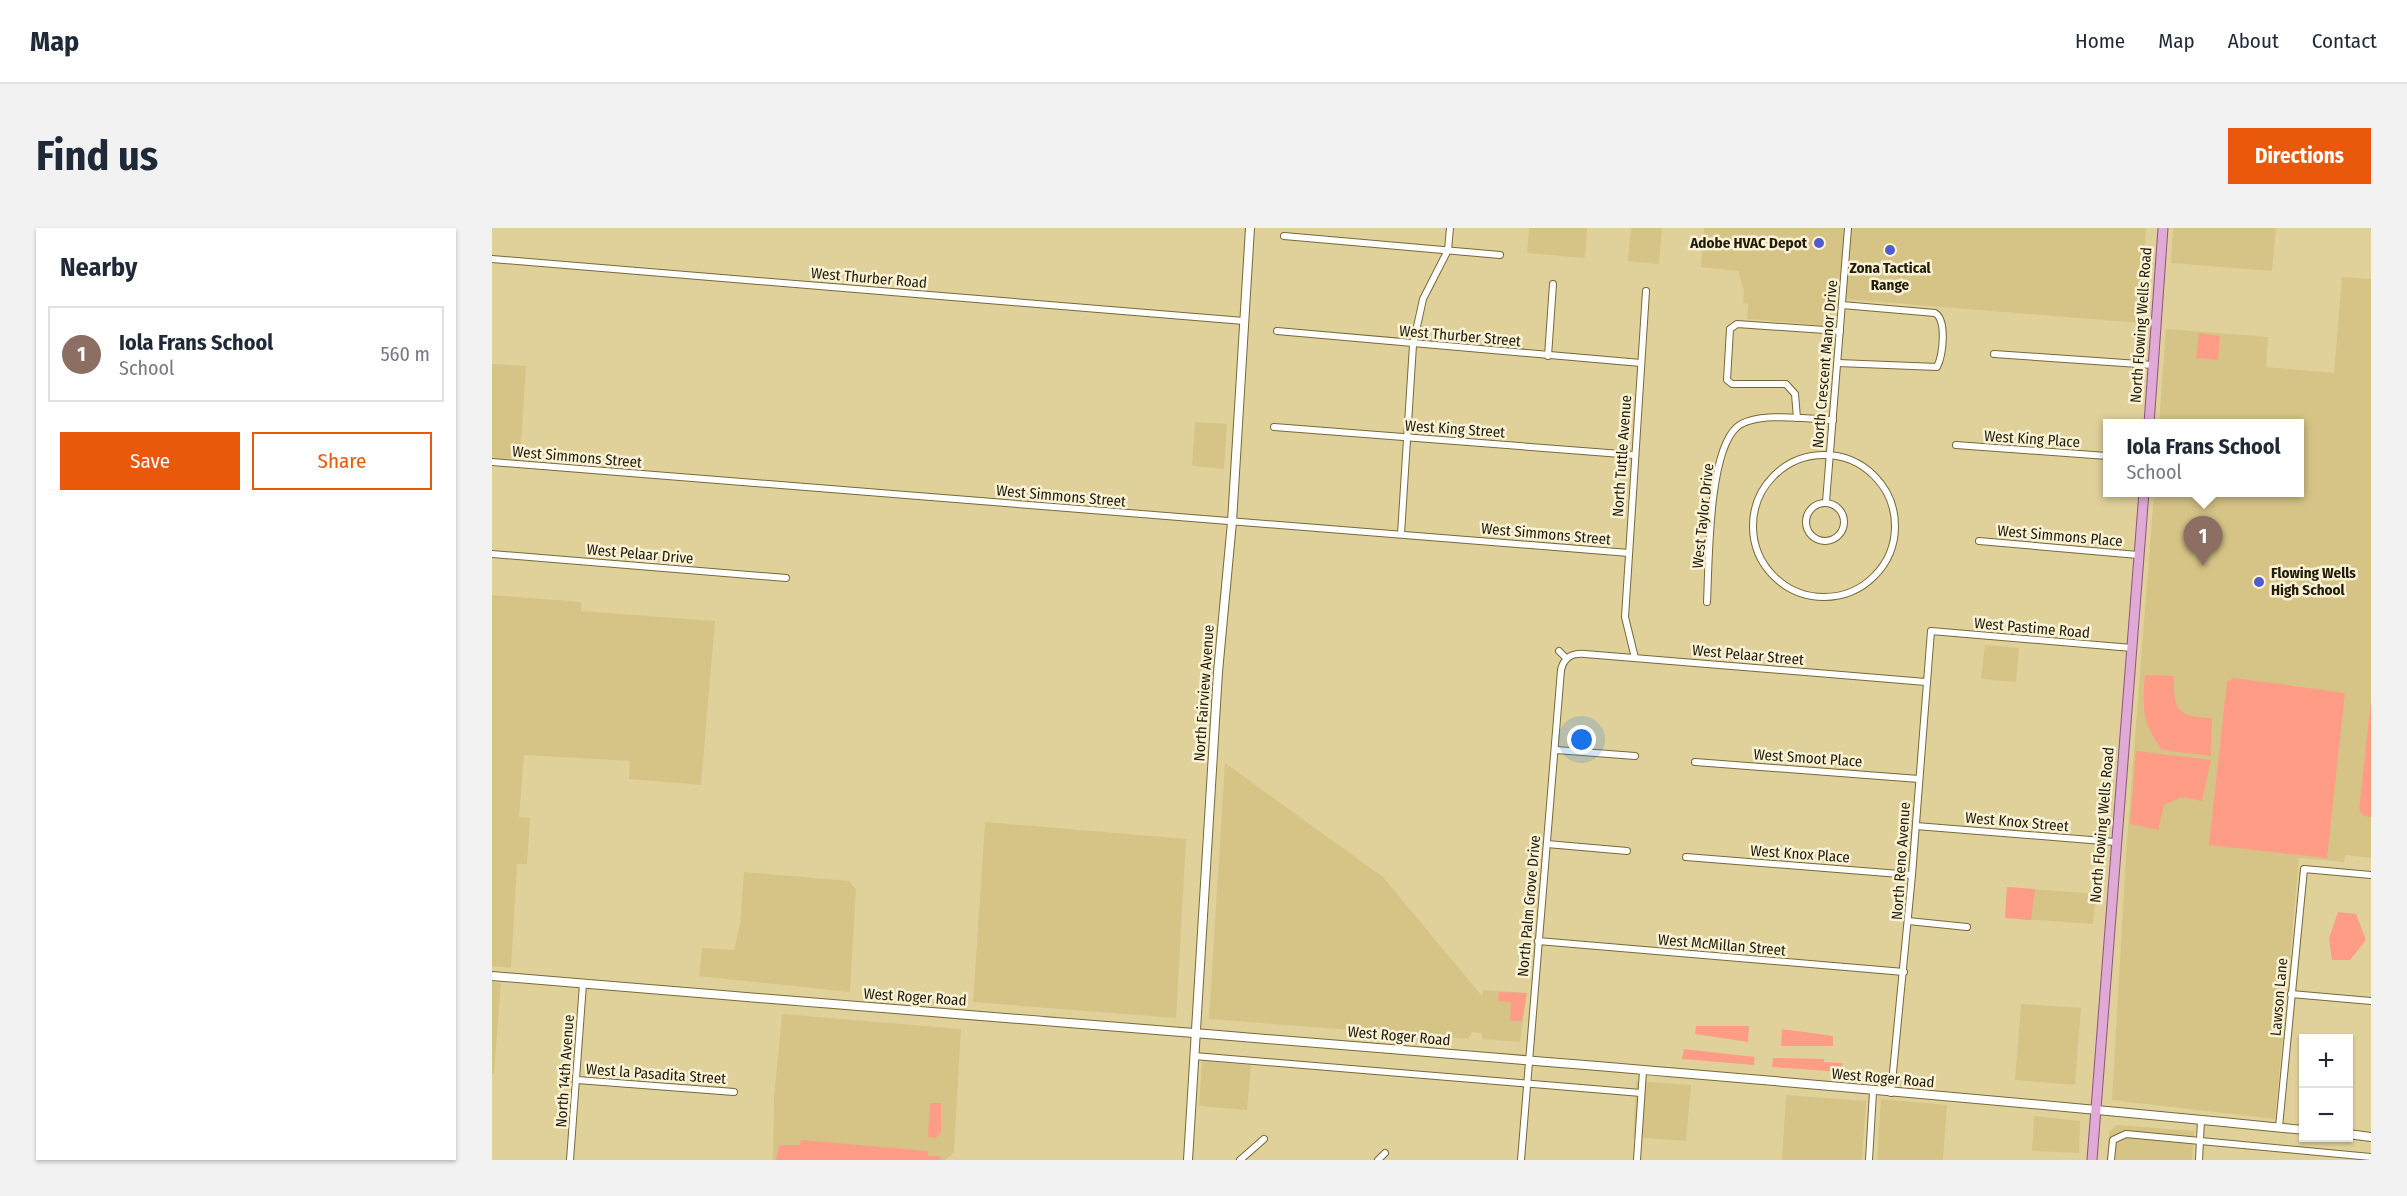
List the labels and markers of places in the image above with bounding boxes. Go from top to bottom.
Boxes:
place label: Adobe HVAC Depot [1689,234,1808,252]
marker: Adobe HVAC Depot [1812,236,1826,250]
marker: Zona Tactical Range [1883,243,1897,257]
place label: Zona Tactical Range [1849,259,1931,294]
pin: 1 [2184,516,2222,566]
place label: Flowing Wells High School [2271,564,2356,599]
marker: Flowing Wells High School [2252,575,2266,589]

